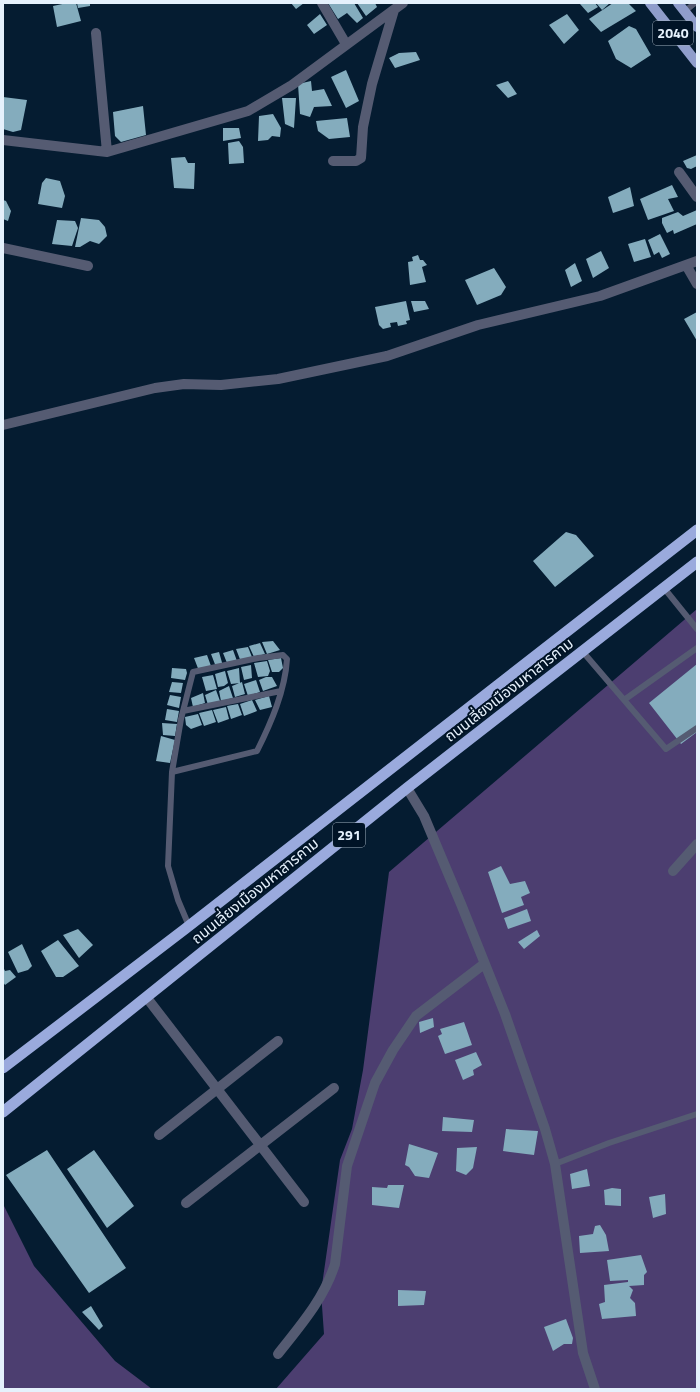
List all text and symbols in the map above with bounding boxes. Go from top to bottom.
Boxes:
road number: 2040 [653,21,693,45]
street label: ถนนเลี่ยงเมืองมหาสารคาม [439,632,578,747]
road number: 291 [333,823,365,847]
street label: ถนนเลี่ยงเมืองมหาสารคาม [186,832,323,949]

